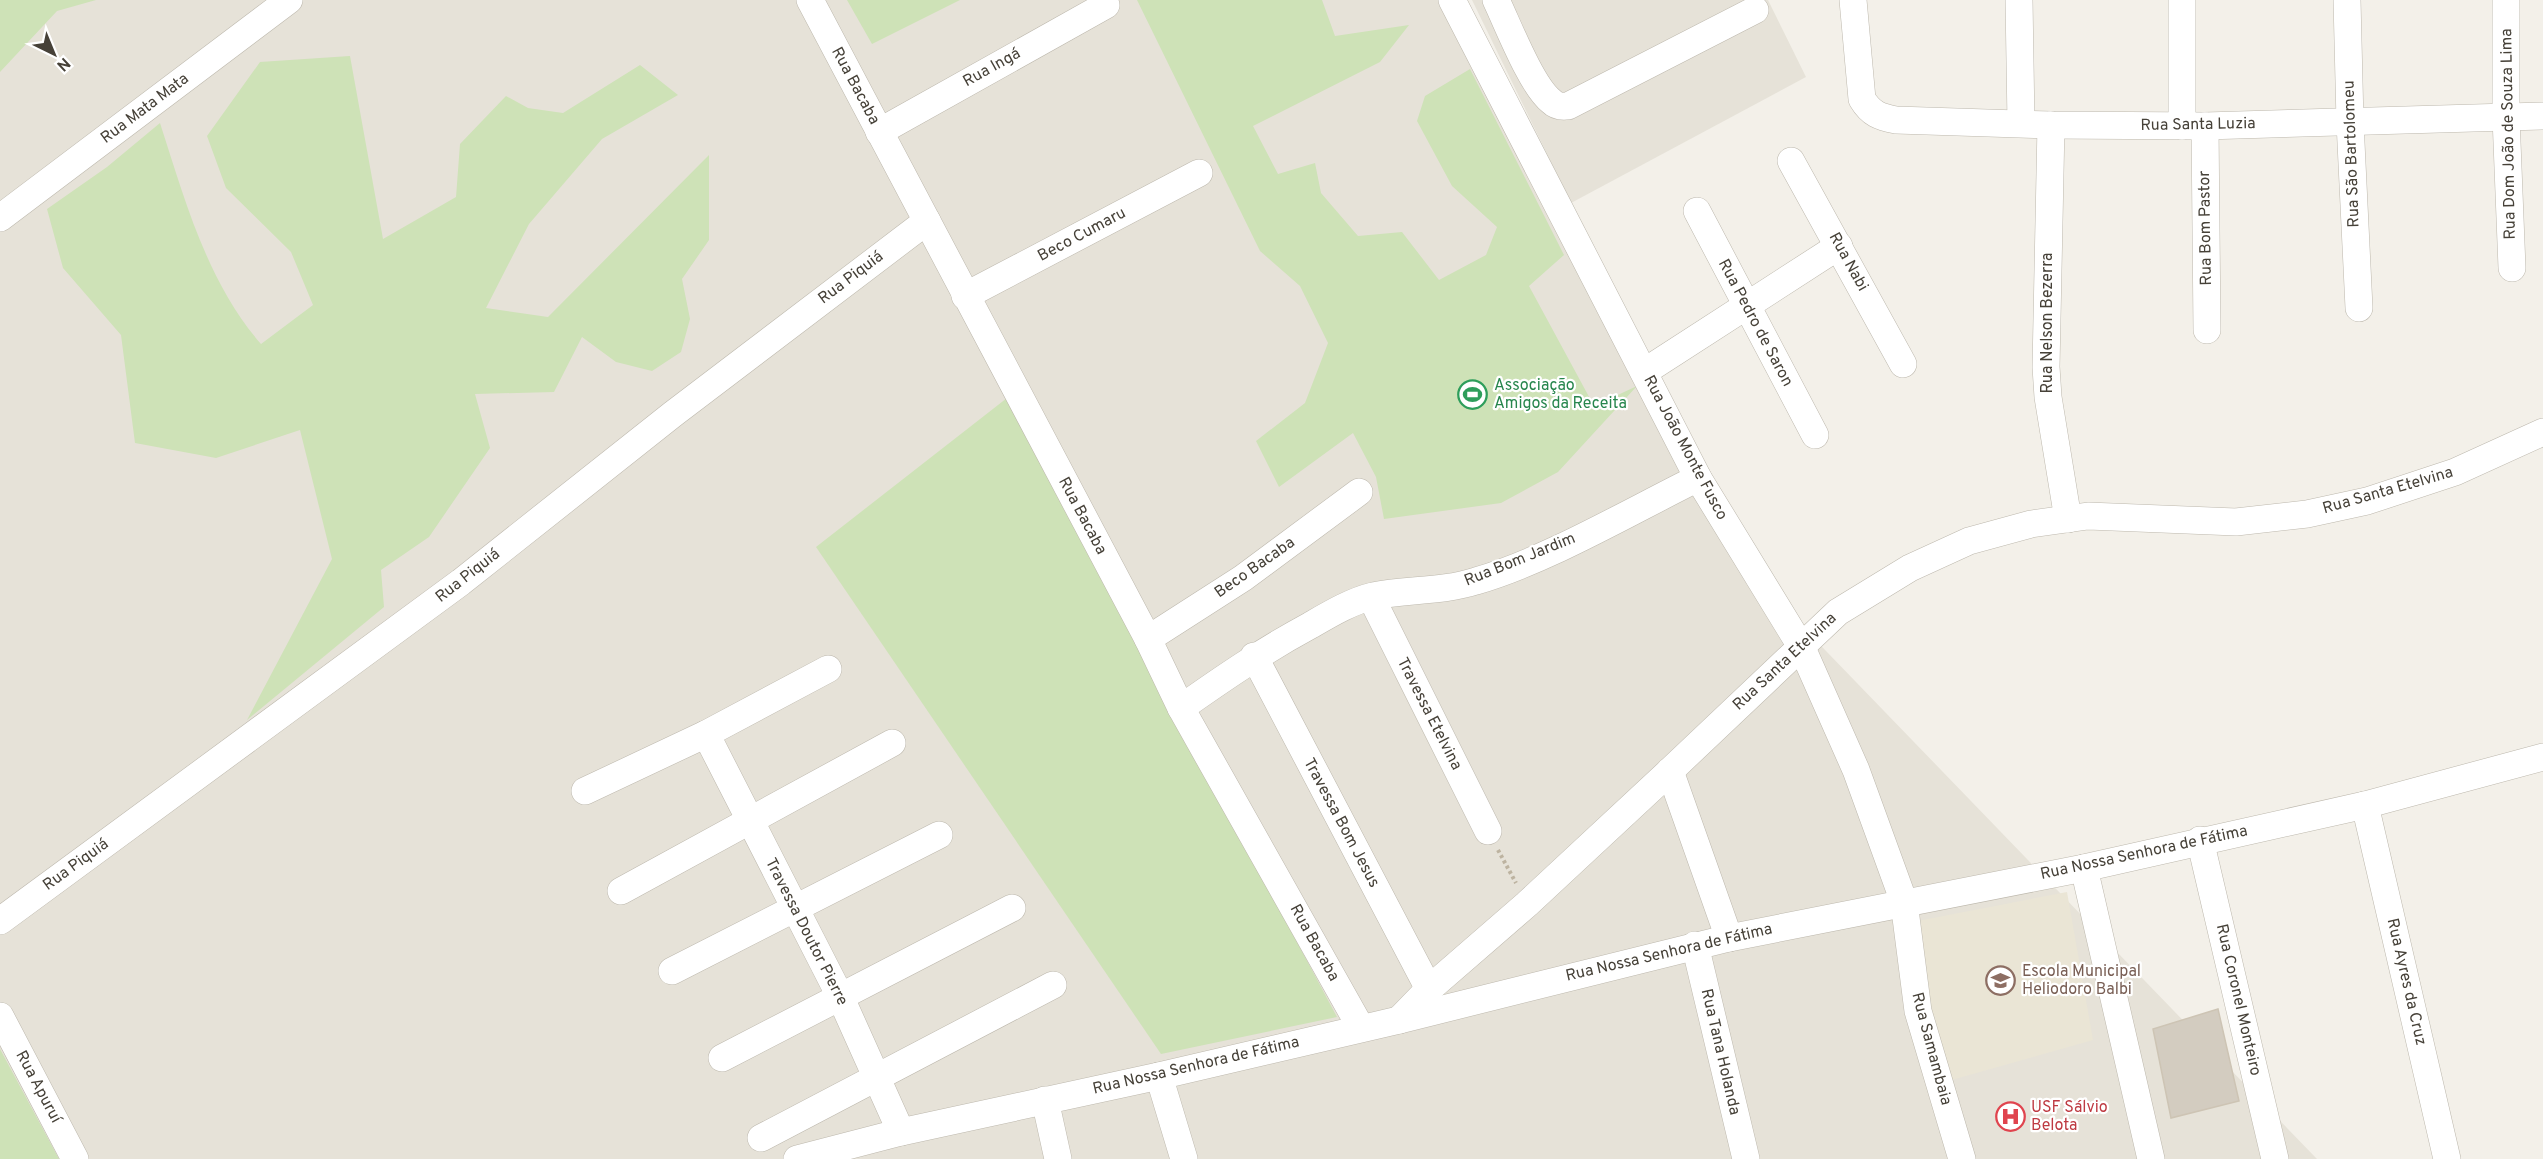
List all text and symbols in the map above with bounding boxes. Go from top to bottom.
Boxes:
north arrow [24,24,84,84]
street label: Rua Dom João de Souza Lima [2497,28,2521,240]
street label: Rua Bacaba [826,44,884,128]
street label: Rua Ingá [960,44,1024,92]
text: N [52,52,74,75]
street label: Rua Mata Mata [97,69,193,149]
street label: Rua São Bartolomeu [2339,80,2365,228]
street label: Rua Santa Luzia [2140,114,2256,136]
street label: Rua Bom Pastor [2195,170,2217,286]
street label: Beco Cumaru [1034,203,1130,267]
street label: Rua Nabi [1824,229,1872,295]
street label: Rua Piquiá [814,247,888,309]
street label: Rua Nelson Bezerra [2038,252,2058,394]
street label: Rua Pedro de Saron [1713,256,1797,390]
street label: Rua João Monte Fusco [1638,372,1732,524]
place label: Associação Amigos da Receita [1494,376,1627,414]
sports icon: Associação Amigos da Receita [1457,379,1489,411]
street label: Rua Santa Etelvina [2321,463,2455,519]
street label: Rua Bacaba [1053,474,1111,558]
street label: Rua Bom Jardim [1461,529,1579,591]
street label: Beco Bacaba [1211,533,1299,603]
street label: Rua Piquiá [432,545,504,607]
street label: Rua Santa Etelvina [1729,609,1841,715]
street label: Travessa Etelvina [1392,654,1466,774]
street label: Travessa Bom Jesus [1298,755,1384,891]
street label: Rua Nossa Senhora de Fátima [2039,821,2249,885]
street label: Rua Piquiá [39,834,113,896]
street label: Travessa Doutor Pierre [760,855,852,1009]
street label: Rua Bacaba [1285,901,1343,985]
street label: Rua Ayres da Cruz [2382,916,2430,1048]
street label: Rua Nossa Senhora de Fátima [1564,919,1774,987]
street label: Rua Coronel Monteiro [2211,922,2265,1078]
place label: Escola Municipal Heliodoro Balbi [2022,962,2141,1000]
school or university icon: Escola Municipal Heliodoro Balbi [1985,965,2017,997]
street label: Rua Tana Holanda [1696,987,1744,1117]
street label: Rua Samambaia [1906,990,1956,1108]
street label: Rua Nossa Senhora de Fátima [1091,1032,1301,1100]
street label: Rua Apuruí [11,1047,66,1128]
place label: USF Sálvio Belota [2031,1098,2108,1136]
hospital icon: USF Sálvio Belota [1994,1101,2026,1133]

